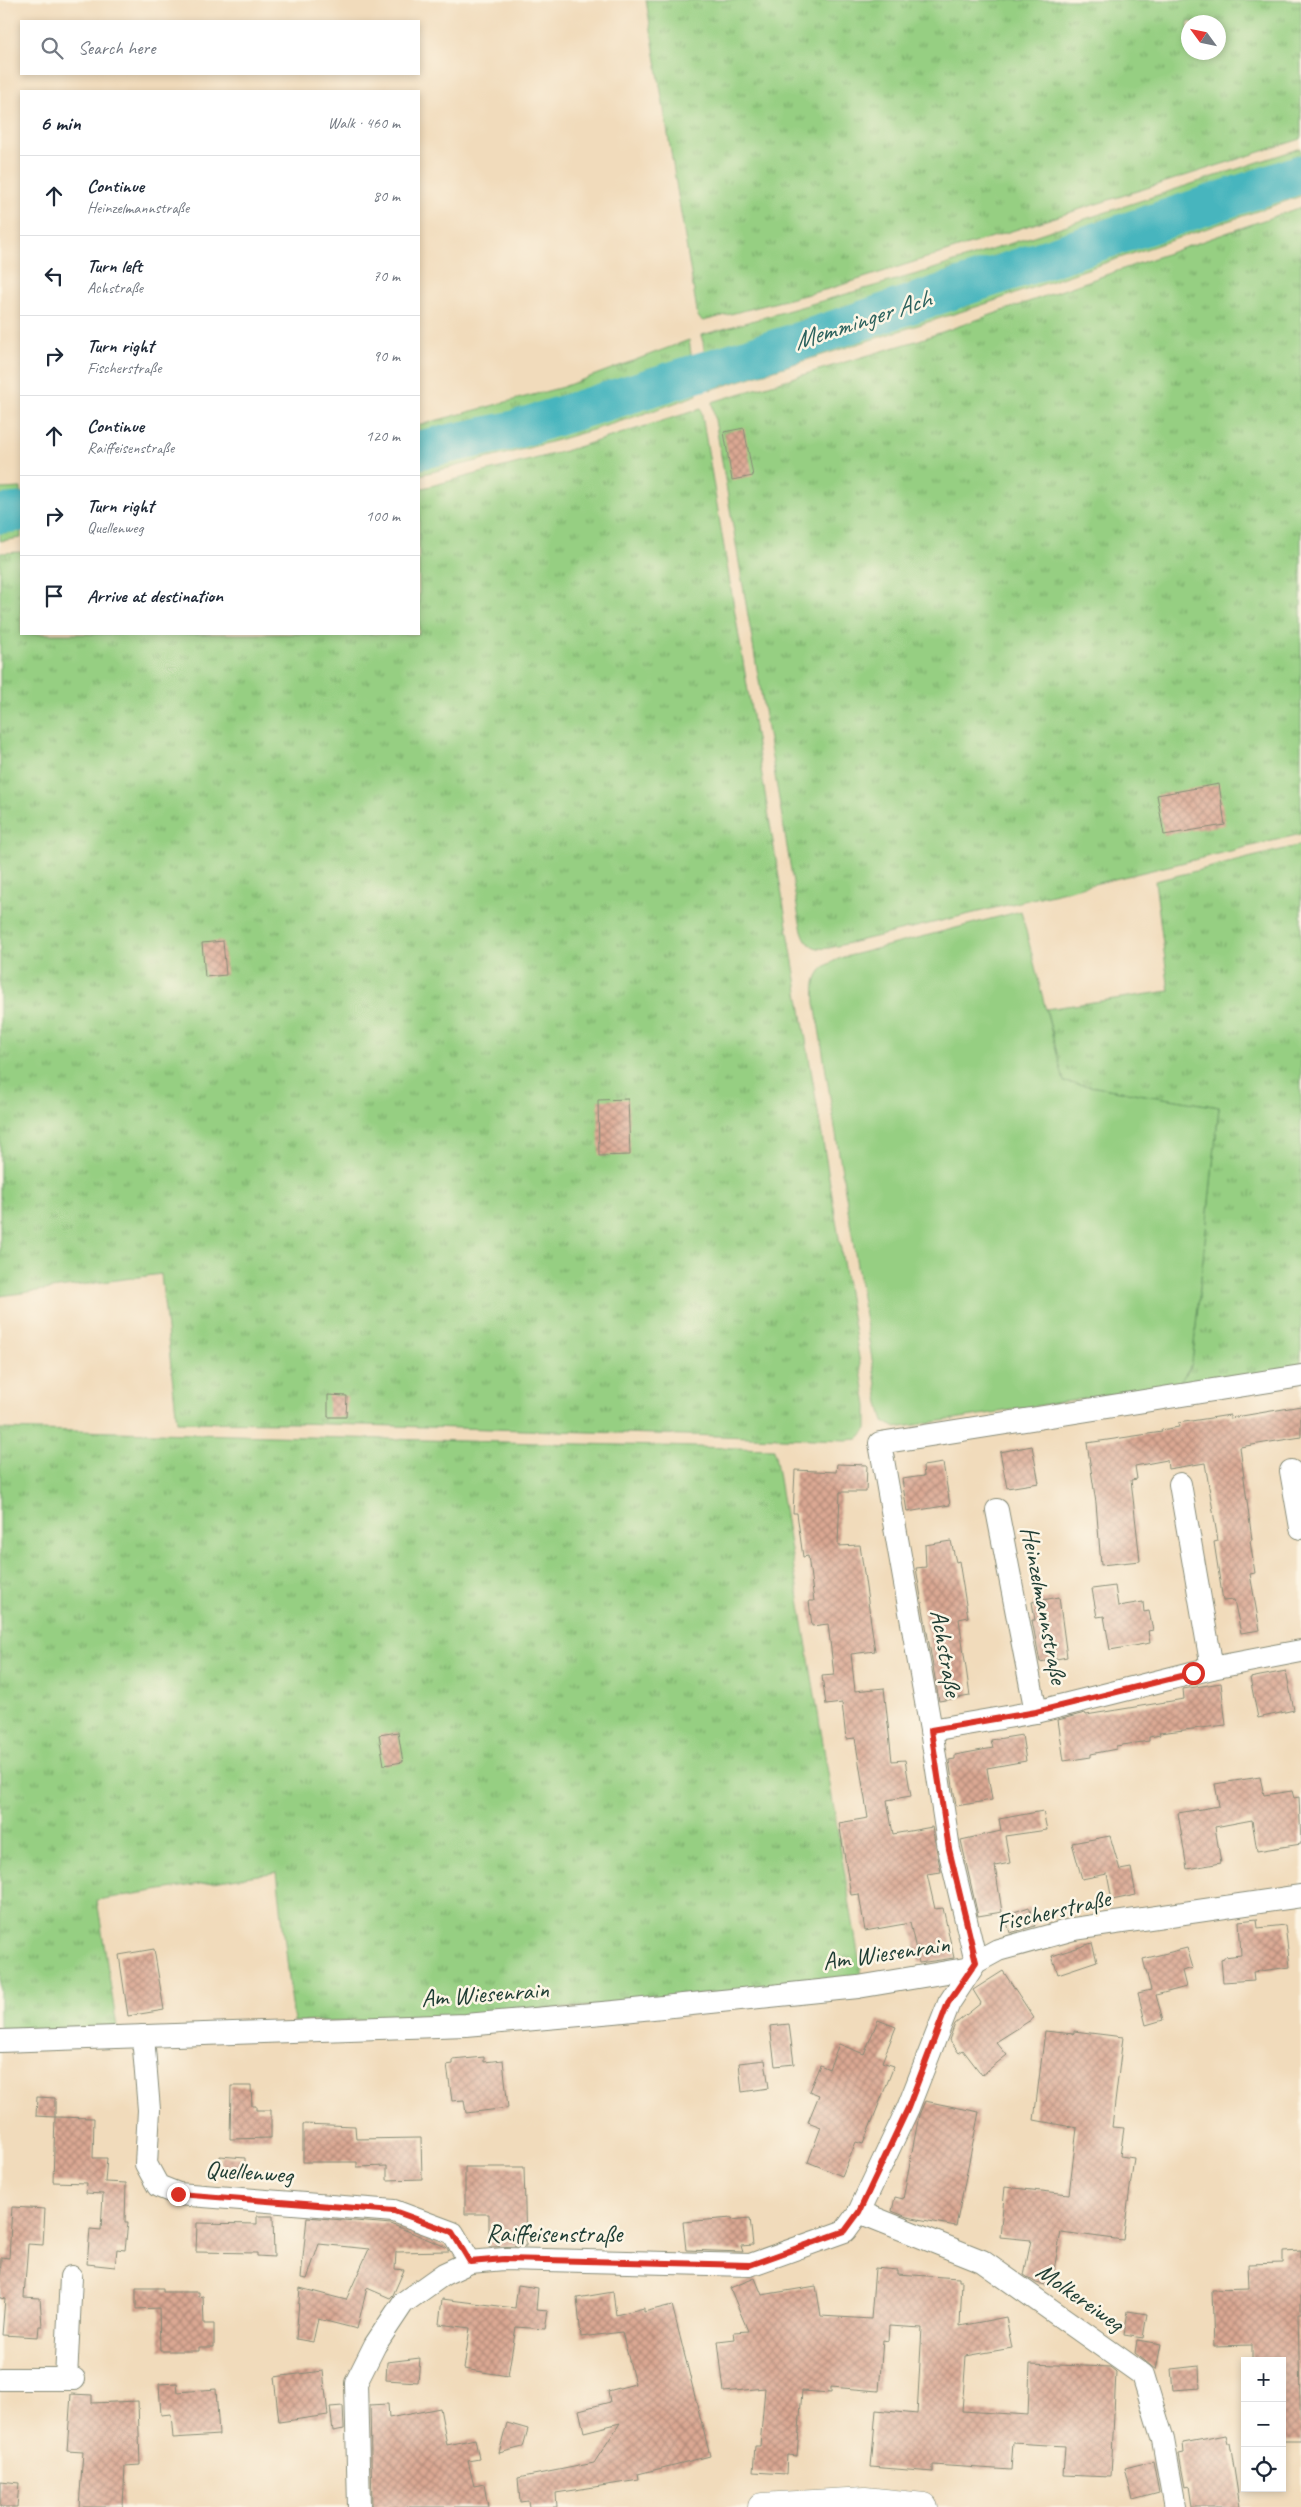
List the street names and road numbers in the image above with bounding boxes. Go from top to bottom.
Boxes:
street label: Heinzelmannstraße [1013,1524,1075,1688]
street label: Achstraße [923,1607,970,1701]
street label: Fischerstraße [993,1882,1115,1940]
street label: Am Wiesenrain [821,1928,952,1978]
street label: Am Wiesenrain [420,1974,551,2014]
street label: Quellenweg [204,2153,296,2191]
street label: Raiffeisenstraße [486,2218,624,2250]
street label: Molkereiweg [1030,2255,1132,2340]

